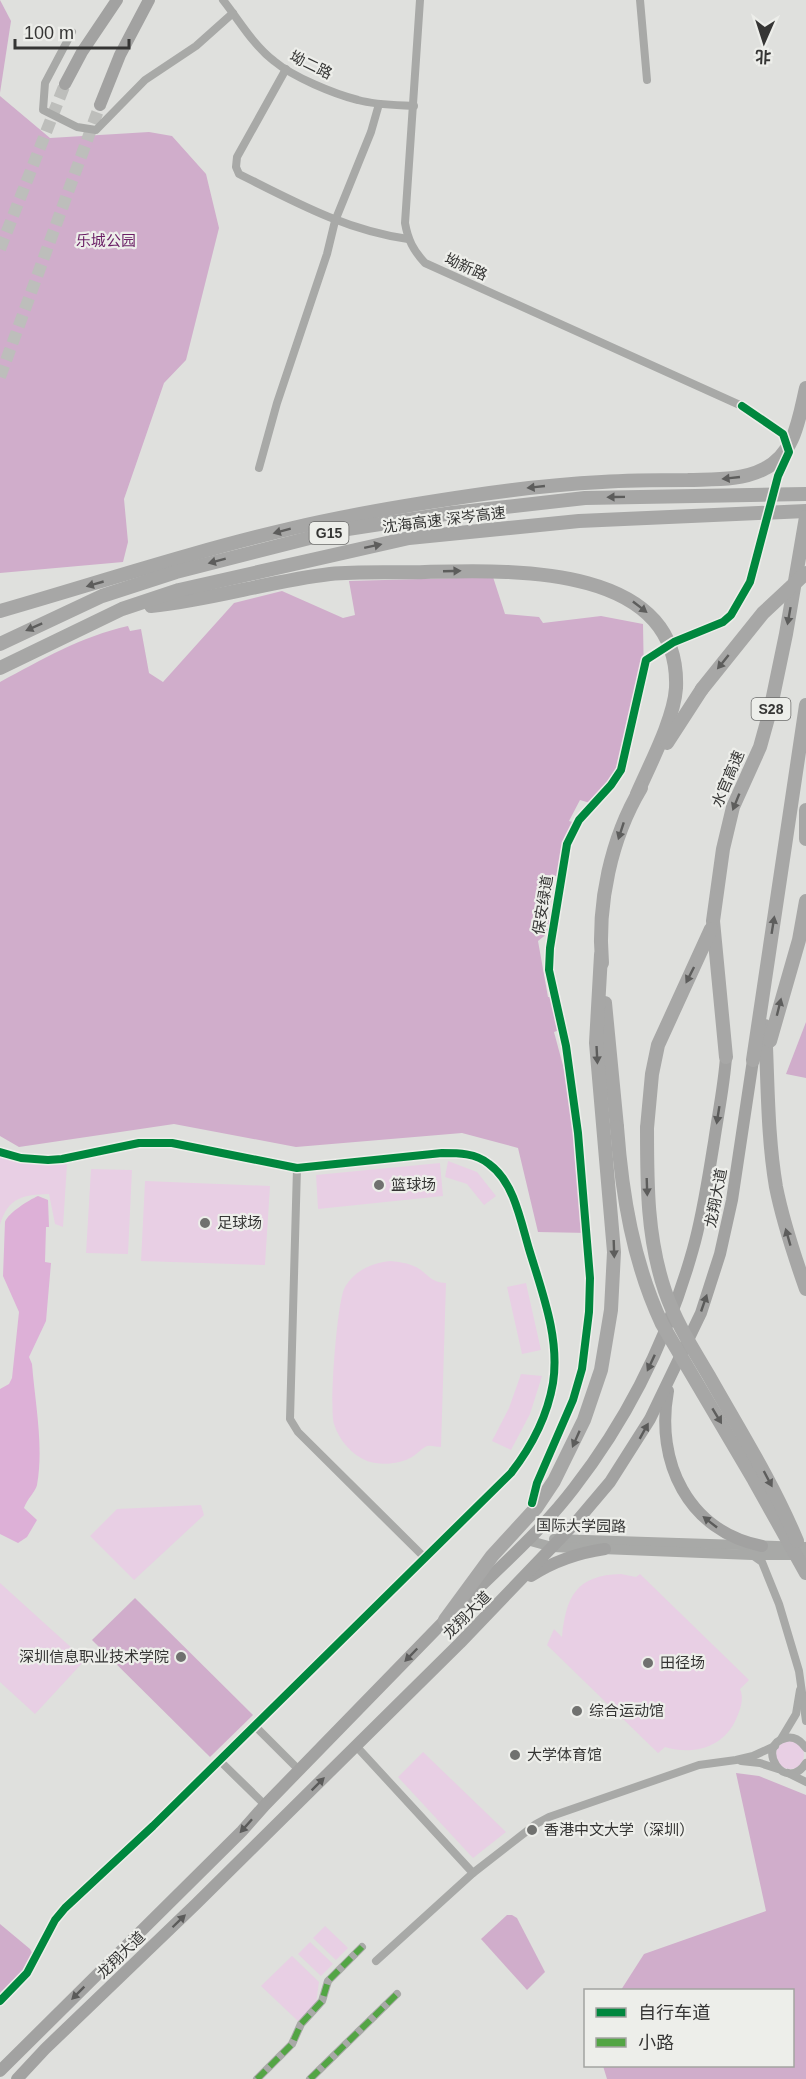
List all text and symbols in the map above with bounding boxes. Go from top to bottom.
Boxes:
scale bar [15,12,129,50]
north arrow [734,12,794,72]
text: 100 m [24,23,74,43]
street label: 坳二路 [287,47,335,82]
text: 北 [755,48,772,65]
park label: 乐城公园 [76,232,136,249]
street label: 坳新路 [442,250,490,283]
one-way arrow [721,473,740,483]
one-way arrow [527,483,546,492]
one-way arrow [606,492,625,502]
street label: 沈海高速 深岑高速 [381,504,507,536]
road number: G15 [310,522,348,544]
one-way arrow [273,526,291,536]
one-way arrow [364,541,383,550]
one-way arrow [207,557,225,566]
one-way arrow [442,566,461,576]
one-way arrow [85,580,103,589]
one-way arrow [632,601,647,613]
one-way arrow [784,606,793,625]
one-way arrow [25,623,42,632]
one-way arrow [717,654,729,669]
road number: S28 [752,698,790,720]
street label: 水官高速 [708,748,747,810]
one-way arrow [731,794,741,812]
one-way arrow [615,822,625,840]
street label: 保安绿道 [529,874,556,936]
one-way arrow [769,915,778,934]
one-way arrow [685,966,695,983]
one-way arrow [774,998,784,1016]
one-way arrow [593,1046,602,1065]
one-way arrow [714,1105,723,1124]
street label: 龙翔大道 [701,1167,730,1229]
place label: 篮球场 [391,1176,436,1193]
one-way arrow [642,1177,652,1196]
marker: 篮球场 [372,1178,386,1192]
place label: 足球场 [217,1214,262,1231]
marker: 足球场 [198,1216,212,1230]
one-way arrow [783,1228,792,1246]
one-way arrow [609,1240,619,1259]
one-way arrow [700,1294,710,1312]
one-way arrow [646,1354,655,1371]
one-way arrow [711,1408,722,1424]
one-way arrow [638,1423,649,1439]
one-way arrow [571,1430,581,1448]
one-way arrow [763,1471,773,1488]
street label: 国际大学园路 [536,1516,626,1535]
one-way arrow [702,1516,717,1528]
street label: 龙翔大道 [439,1587,494,1642]
place label: 深圳信息职业技术学院 [19,1648,169,1665]
one-way arrow [404,1648,418,1662]
marker: 深圳信息职业技术学院 [174,1650,188,1664]
place label: 田径场 [660,1654,705,1671]
marker: 田径场 [641,1656,655,1670]
place label: 综合运动馆 [589,1702,664,1719]
marker: 综合运动馆 [570,1704,584,1718]
place label: 大学体育馆 [527,1746,602,1763]
marker: 大学体育馆 [508,1748,522,1762]
one-way arrow [310,1777,324,1791]
one-way arrow [240,1818,253,1833]
place label: 香港中文大学（深圳） [544,1821,694,1838]
marker: 香港中文大学（深圳） [525,1823,539,1837]
one-way arrow [171,1914,185,1928]
street label: 龙翔大道 [93,1928,148,1982]
one-way arrow [72,1986,86,2000]
legend [584,1989,794,2067]
text: 自行车道 [638,2003,710,2023]
text: 小路 [638,2033,674,2053]

